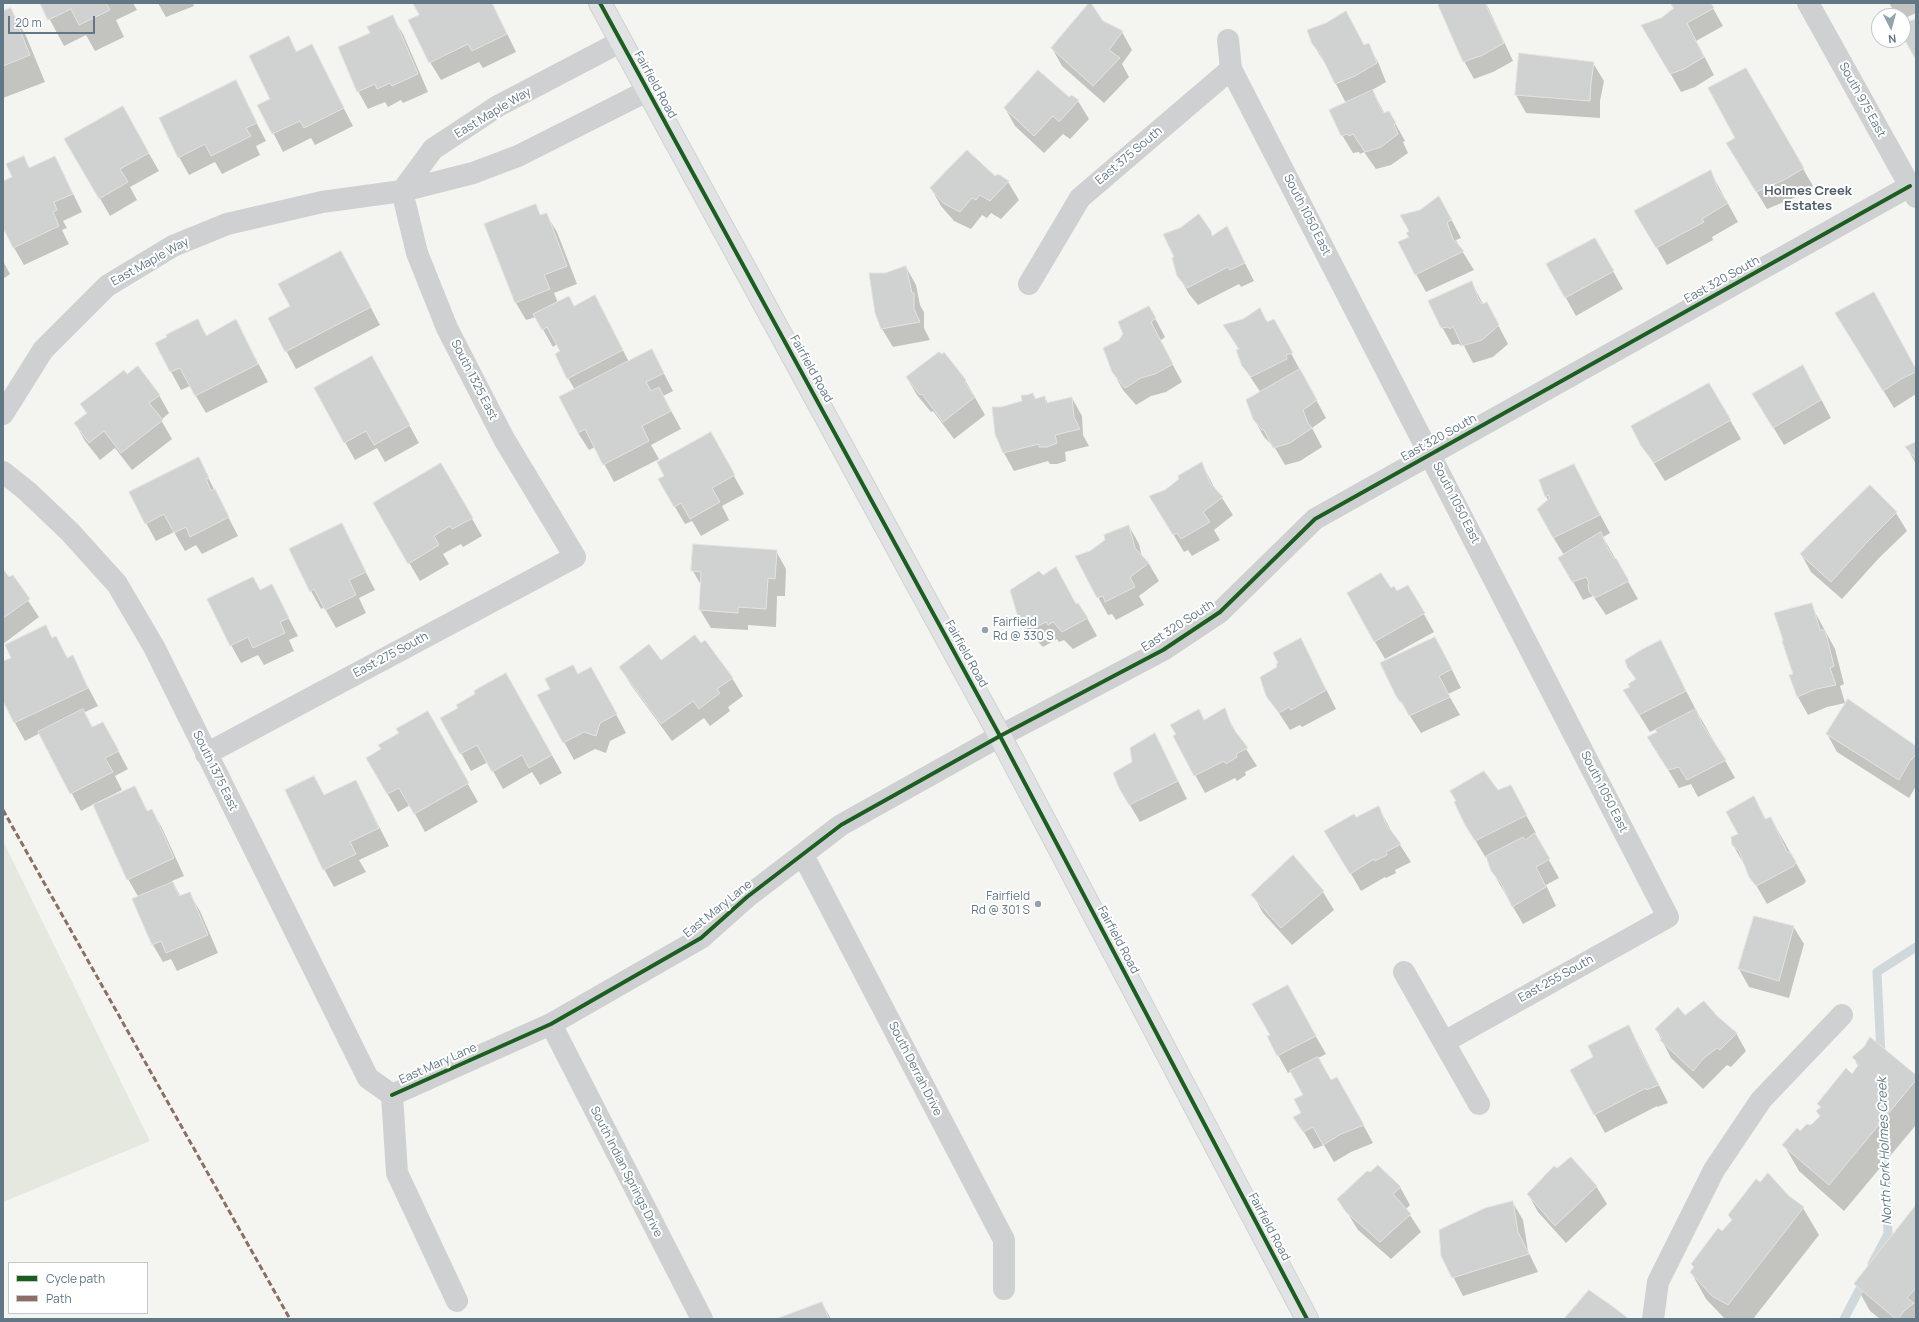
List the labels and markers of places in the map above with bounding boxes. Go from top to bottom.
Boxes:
place label: Fairfield Rd @ 330 S [993,616,1054,644]
marker: Fairfield Rd @ 330 S [980,625,990,635]
place label: Fairfield Rd @ 301 S [971,890,1030,918]
marker: Fairfield Rd @ 301 S [1033,899,1043,909]

